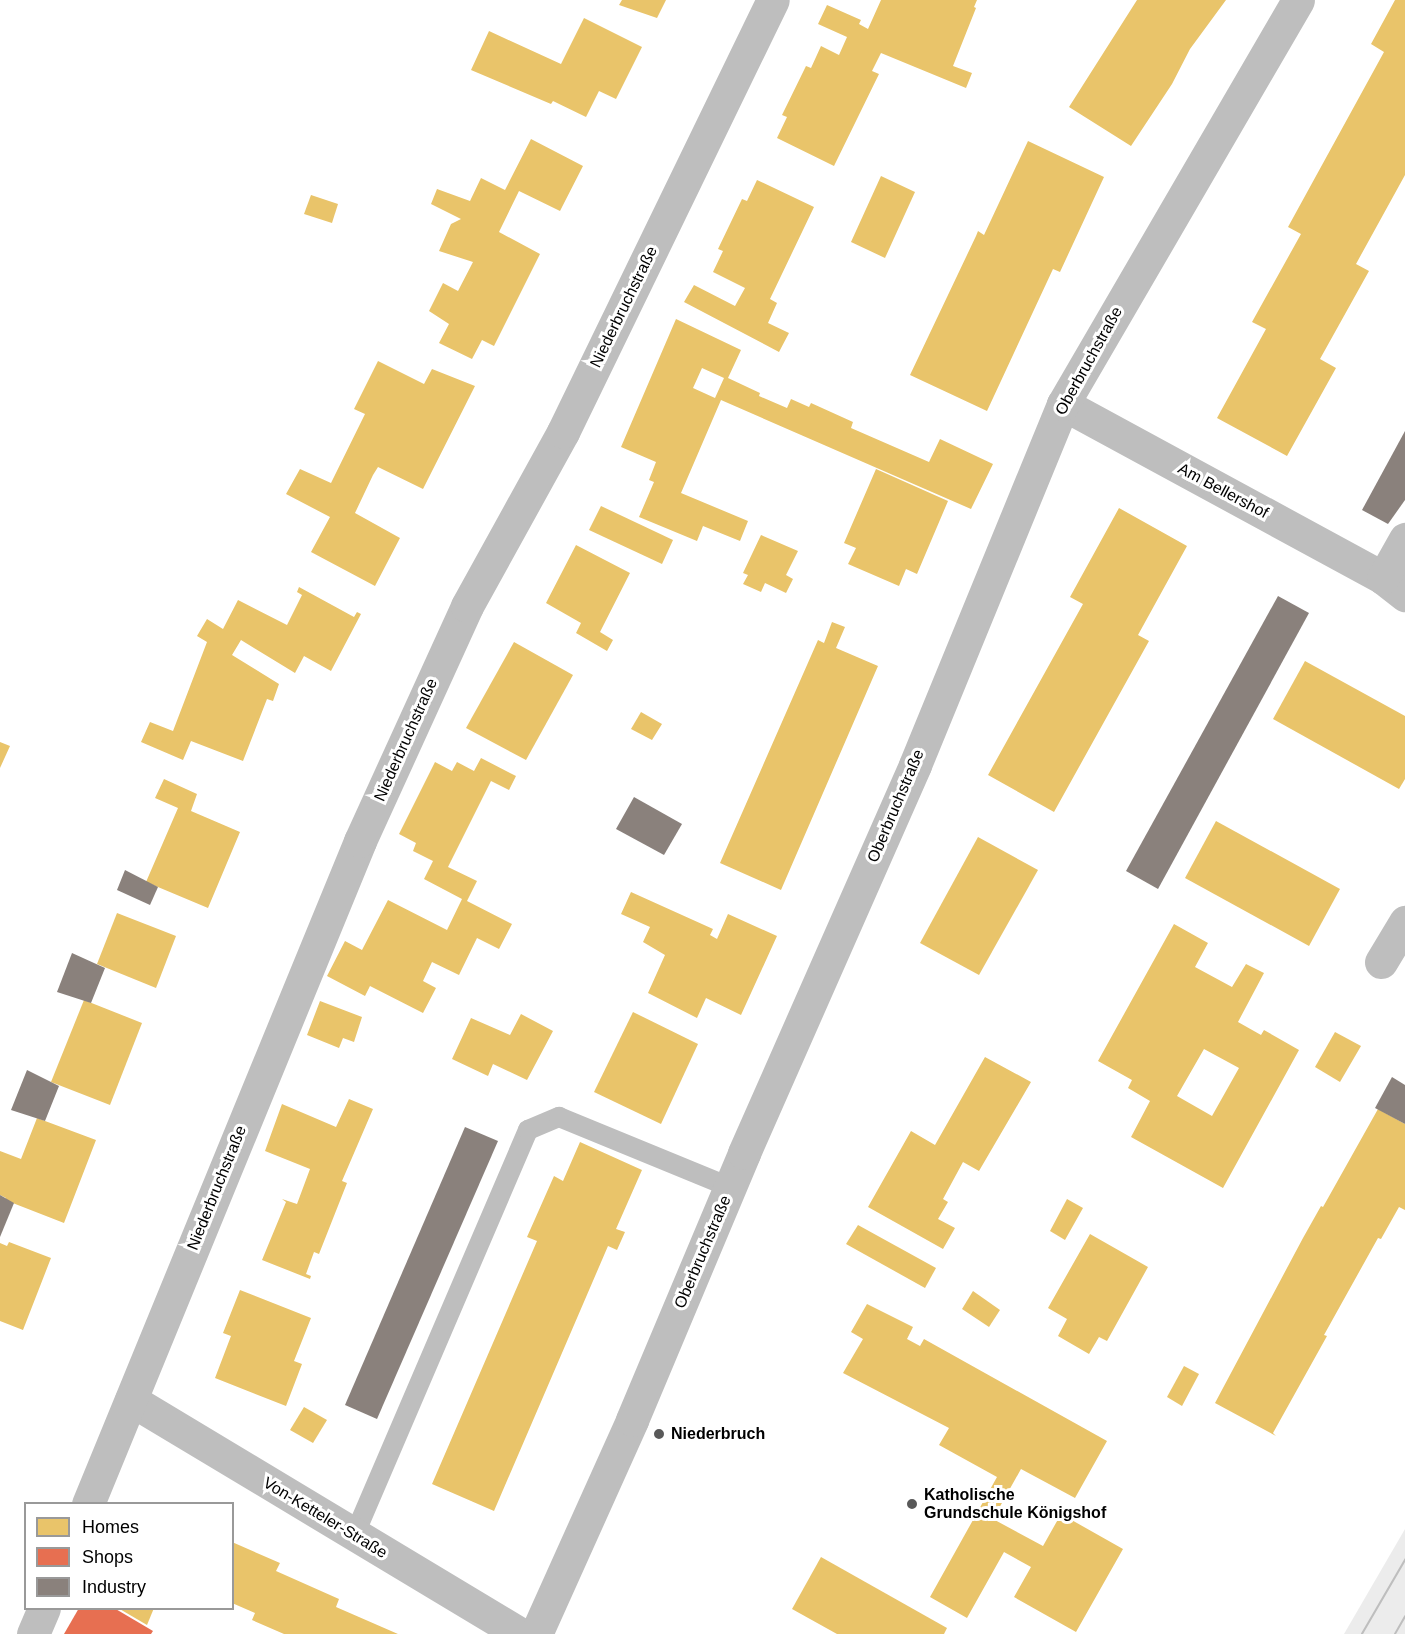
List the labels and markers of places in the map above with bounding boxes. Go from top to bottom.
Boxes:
place label: Niederbruch [671,1424,765,1444]
marker: Niederbruch [652,1427,666,1441]
place label: Katholische Grundschule Königshof [924,1485,1106,1523]
marker: Katholische Grundschule Königshof [905,1497,919,1511]

